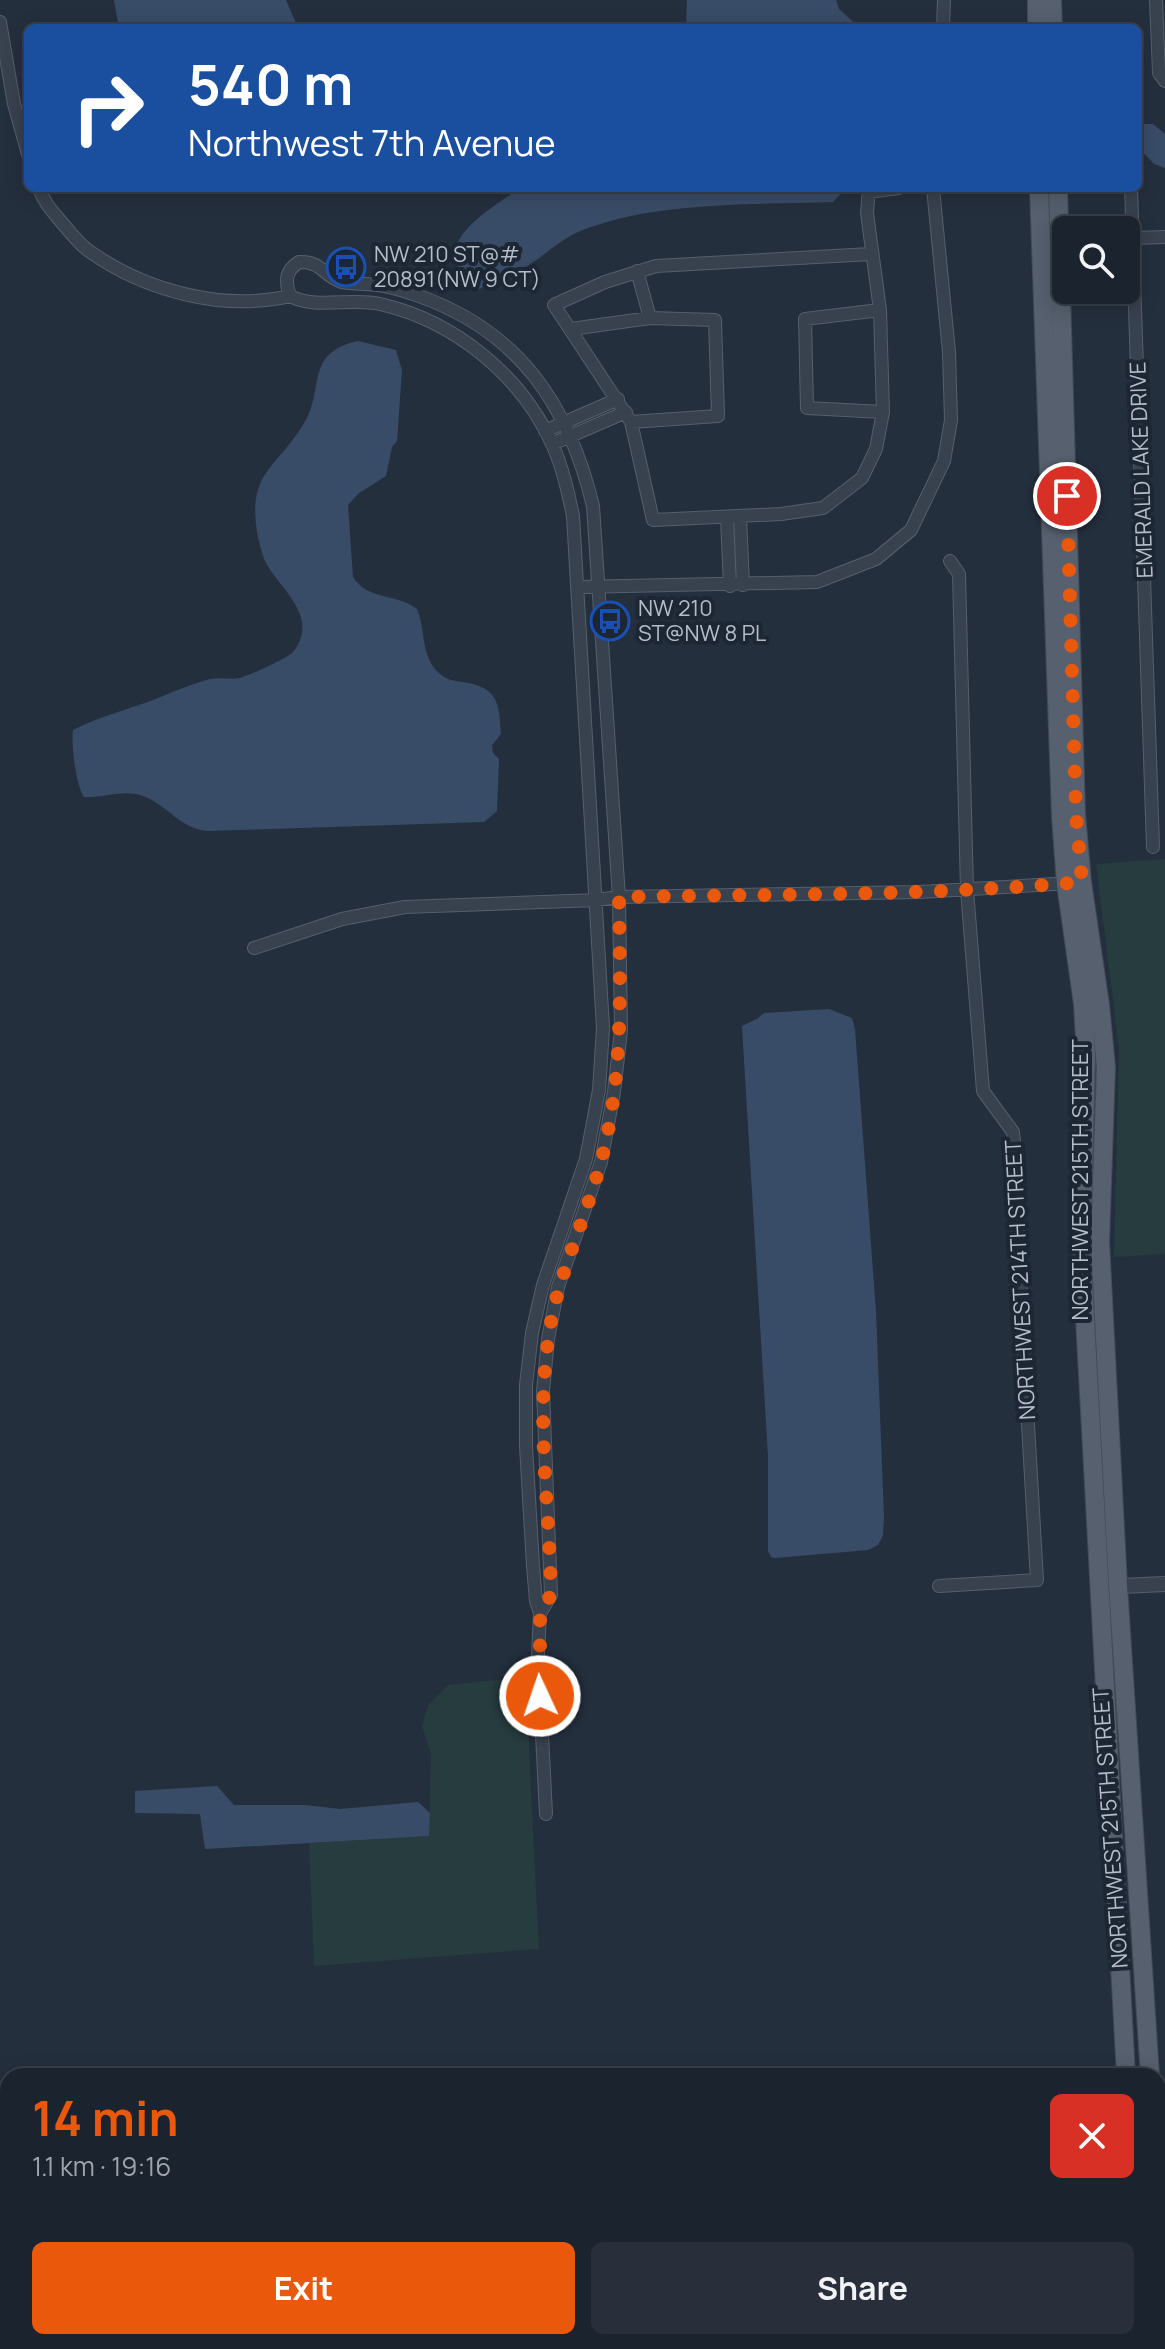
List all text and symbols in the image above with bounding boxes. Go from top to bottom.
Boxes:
text: 540 m [188,45,353,122]
icon: right [56,56,160,160]
text: Northwest 7th Avenue [188,118,556,167]
map controls [1052,216,1140,304]
button: search [1052,216,1140,304]
place label: NW 210 ST@# 20891(NW 9 CT) [374,239,541,294]
bus stop icon: NW 210 ST@# 20891(NW 9 CT) [325,246,367,288]
street label: EMERALD LAKE DRIVE [1122,361,1160,579]
pin [1033,462,1101,530]
icon: arrive [1045,474,1089,518]
place label: NW 210 ST@NW 8 PL [638,593,766,648]
bus stop icon: NW 210 ST@NW 8 PL [589,600,631,642]
street label: NORTHWEST 215TH STREET [1065,1039,1095,1321]
street label: NORTHWEST 214TH STREET [998,1139,1042,1421]
position arrow [498,1654,582,1738]
street label: NORTHWEST 215TH STREET [1085,1687,1135,1969]
text: 14 min [32,2085,178,2150]
button: close [1050,2094,1134,2178]
text: 1.1 km · 19:16 [32,2148,171,2184]
button: Exit [32,2242,575,2334]
button: Share [591,2242,1134,2334]

